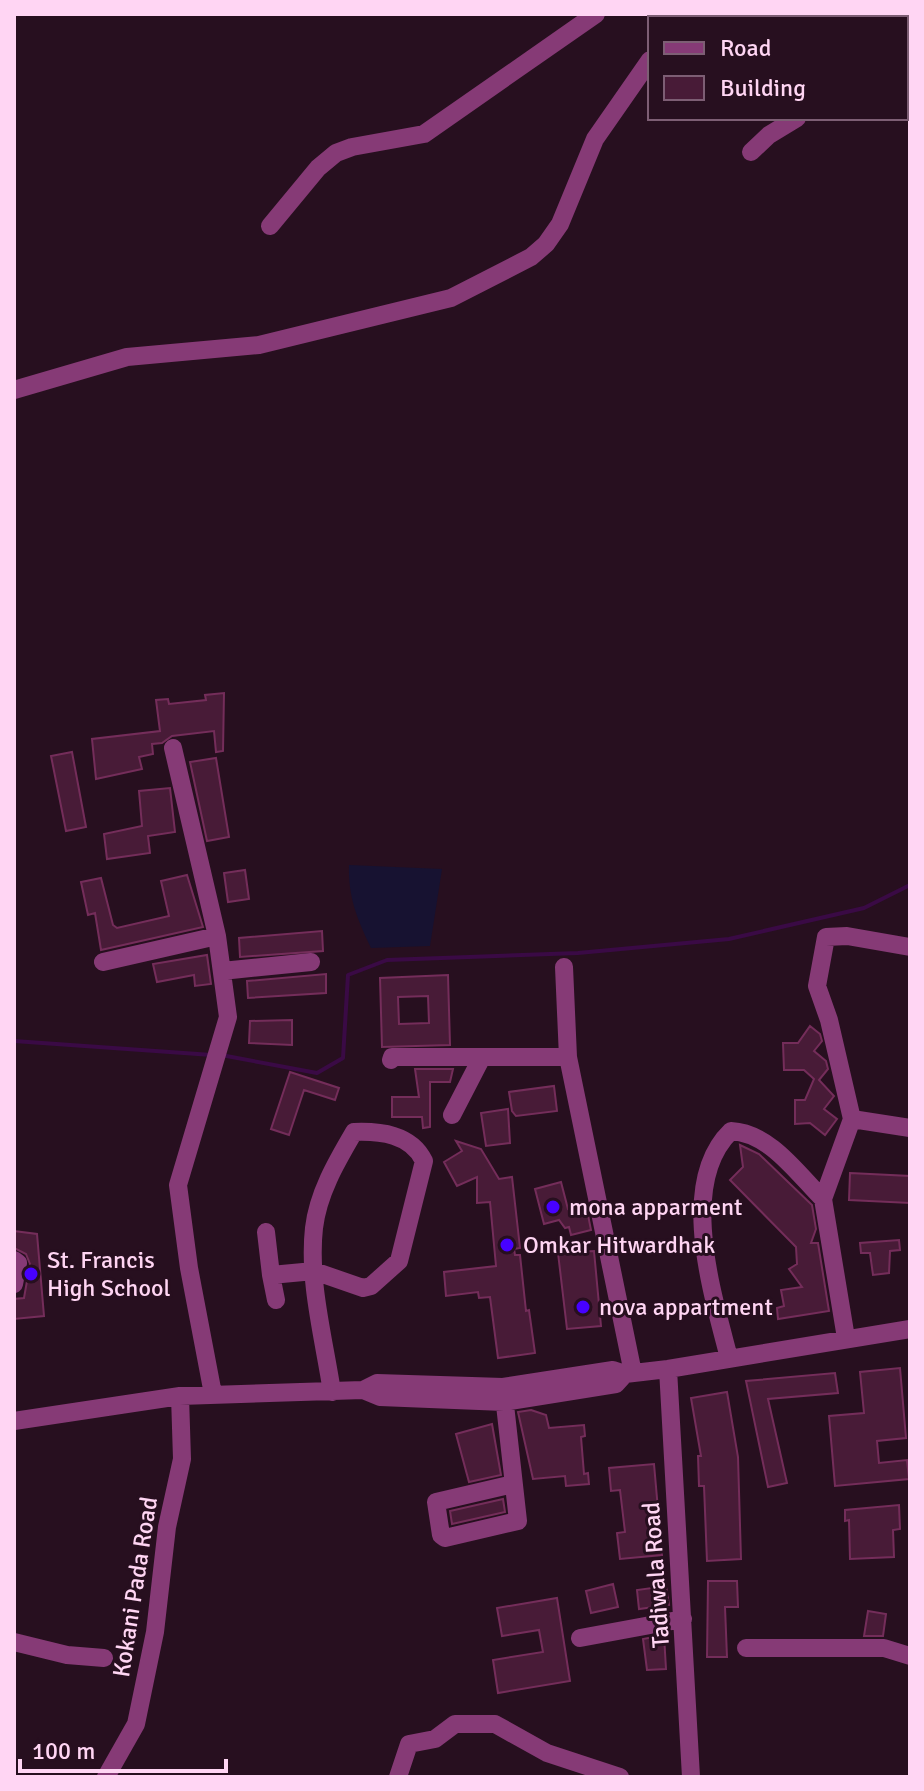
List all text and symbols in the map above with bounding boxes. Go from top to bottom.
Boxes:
legend [648,16,908,120]
text: Road [720,33,771,63]
text: Building [720,73,806,103]
place label: mona apparment [569,1192,742,1222]
marker: mona apparment [544,1198,562,1216]
place label: Omkar Hitwardhak [523,1230,715,1260]
marker: Omkar Hitwardhak [498,1236,516,1254]
place label: St. Francis High School [47,1245,170,1303]
marker: St. Francis High School [22,1265,40,1283]
place label: nova appartment [599,1292,773,1322]
marker: nova appartment [574,1298,592,1316]
street label: Kokani Pada Road [106,1495,164,1679]
street label: Tadiwala Road [636,1501,676,1649]
scale bar [20,1723,226,1773]
text: 100 m [32,1736,95,1766]

